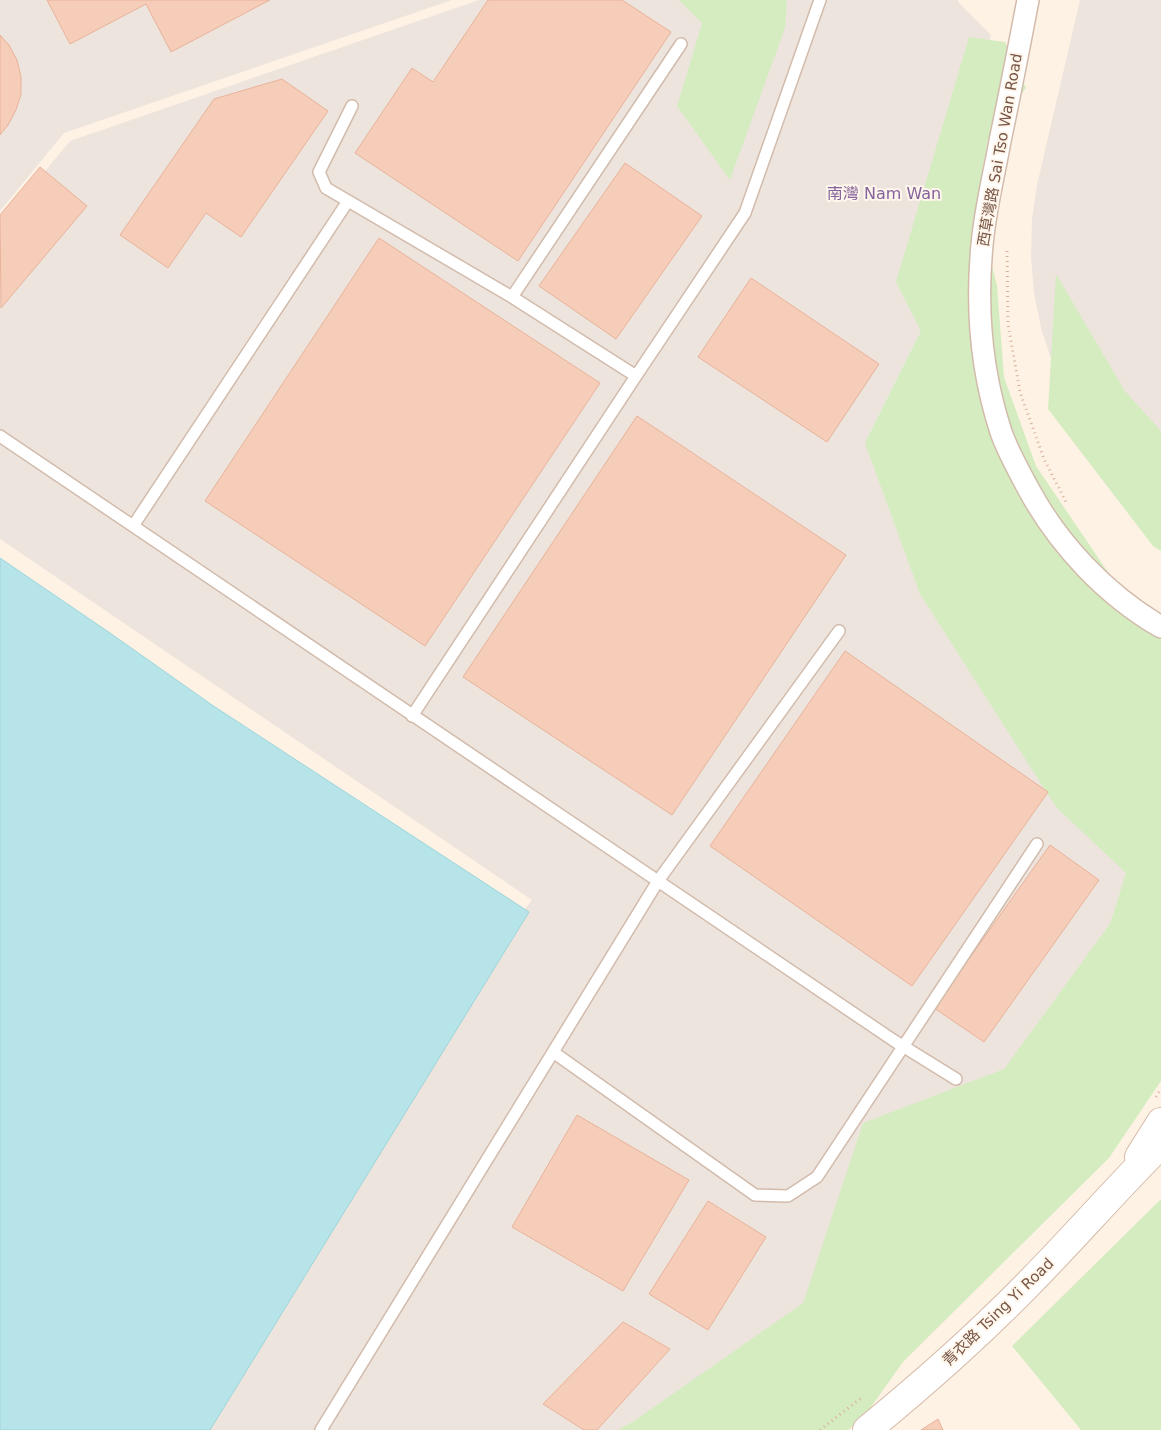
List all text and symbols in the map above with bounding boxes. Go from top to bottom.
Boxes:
street label: 西草灣路 Sai Tso Wan Road [974,52,1026,248]
district label: 南灣 Nam Wan [827,184,941,203]
street label: 青衣路 Tsing Yi Road [939,1254,1057,1370]

